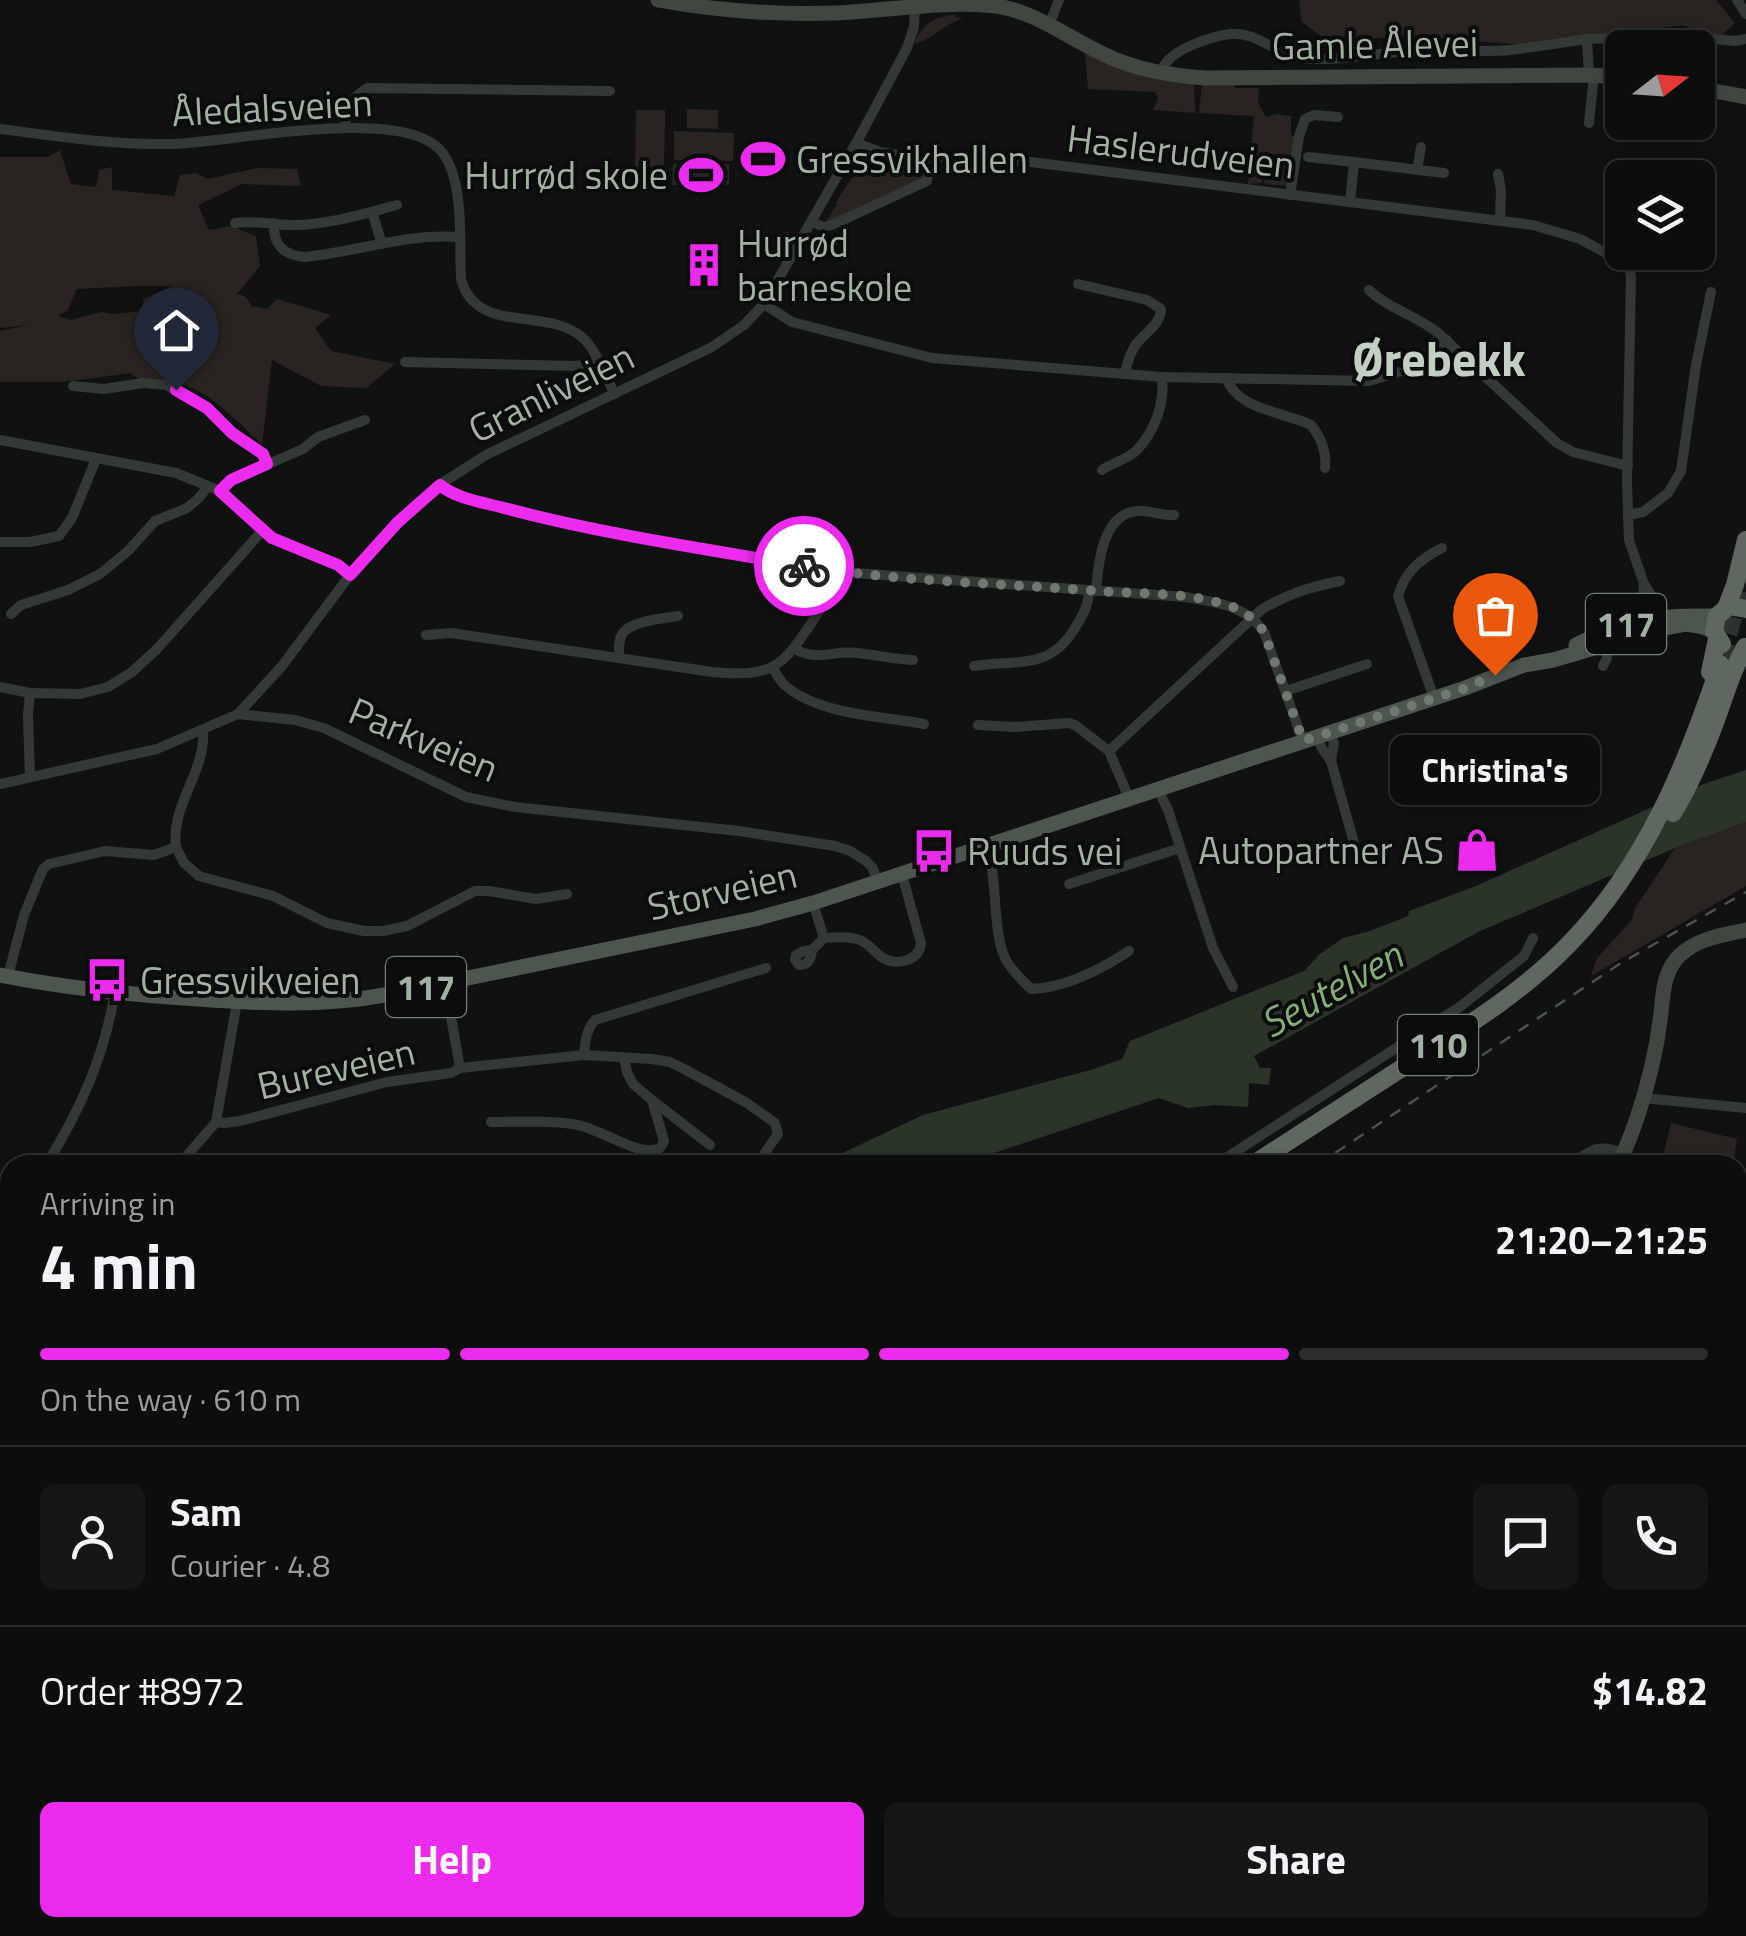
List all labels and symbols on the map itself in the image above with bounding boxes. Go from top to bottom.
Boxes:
street label: Gamle Ålevei [1271,13,1479,75]
north arrow [1605,30,1715,140]
street label: Åledalsveien [170,73,374,141]
street label: Haslerudveien [1064,108,1298,194]
place label: Gressvikhallen [796,130,1028,188]
sports icon: Gressvikhallen [739,135,787,183]
place label: Hurrød skole [464,146,668,204]
sports icon: Hurrød skole [677,151,725,199]
place label: Hurrød barneskole [737,214,912,316]
building icon: Hurrød barneskole [680,241,728,289]
pin [134,288,219,391]
district label: Ørebekk [1352,322,1526,395]
street label: Granliveien [458,327,644,457]
courier [754,516,854,616]
pin [1453,573,1538,676]
road number: 117 [1586,594,1666,654]
street label: Parkveien [340,681,508,797]
callout: Christina's [1390,735,1600,805]
place label: Autopartner AS [1198,821,1444,879]
place label: Ruuds vei [967,822,1122,880]
shop icon: Autopartner AS [1453,826,1501,874]
bus stop icon: Ruuds vei [910,827,958,875]
street label: Storveien [641,845,803,935]
water label: Seutelven [1249,924,1414,1053]
place label: Gressvikveien [140,951,360,1009]
bus stop icon: Gressvikveien [83,956,131,1004]
road number: 117 [386,957,466,1017]
road number: 110 [1398,1015,1478,1075]
street label: Bureveien [251,1022,421,1114]

